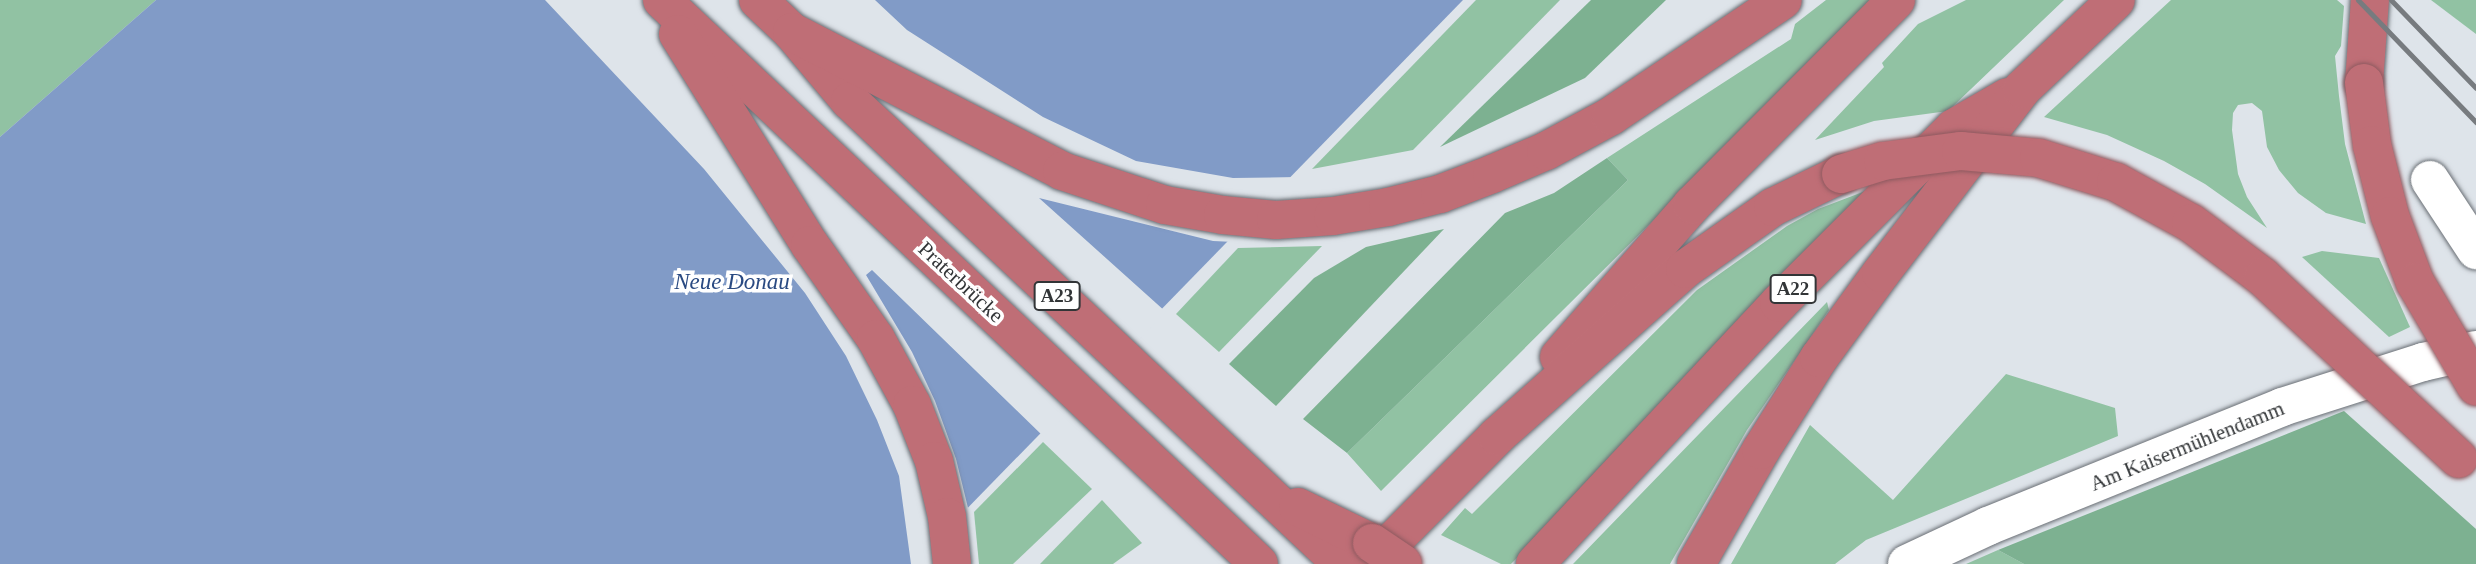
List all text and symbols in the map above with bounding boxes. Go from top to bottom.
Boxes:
street label: Praterbrücke [913,236,1009,328]
water label: Neue Donau [674,268,790,296]
road number: A22 [1769,274,1818,304]
road number: A23 [1032,280,1082,312]
street label: Am Kaisermühlendamm [2086,396,2288,496]

